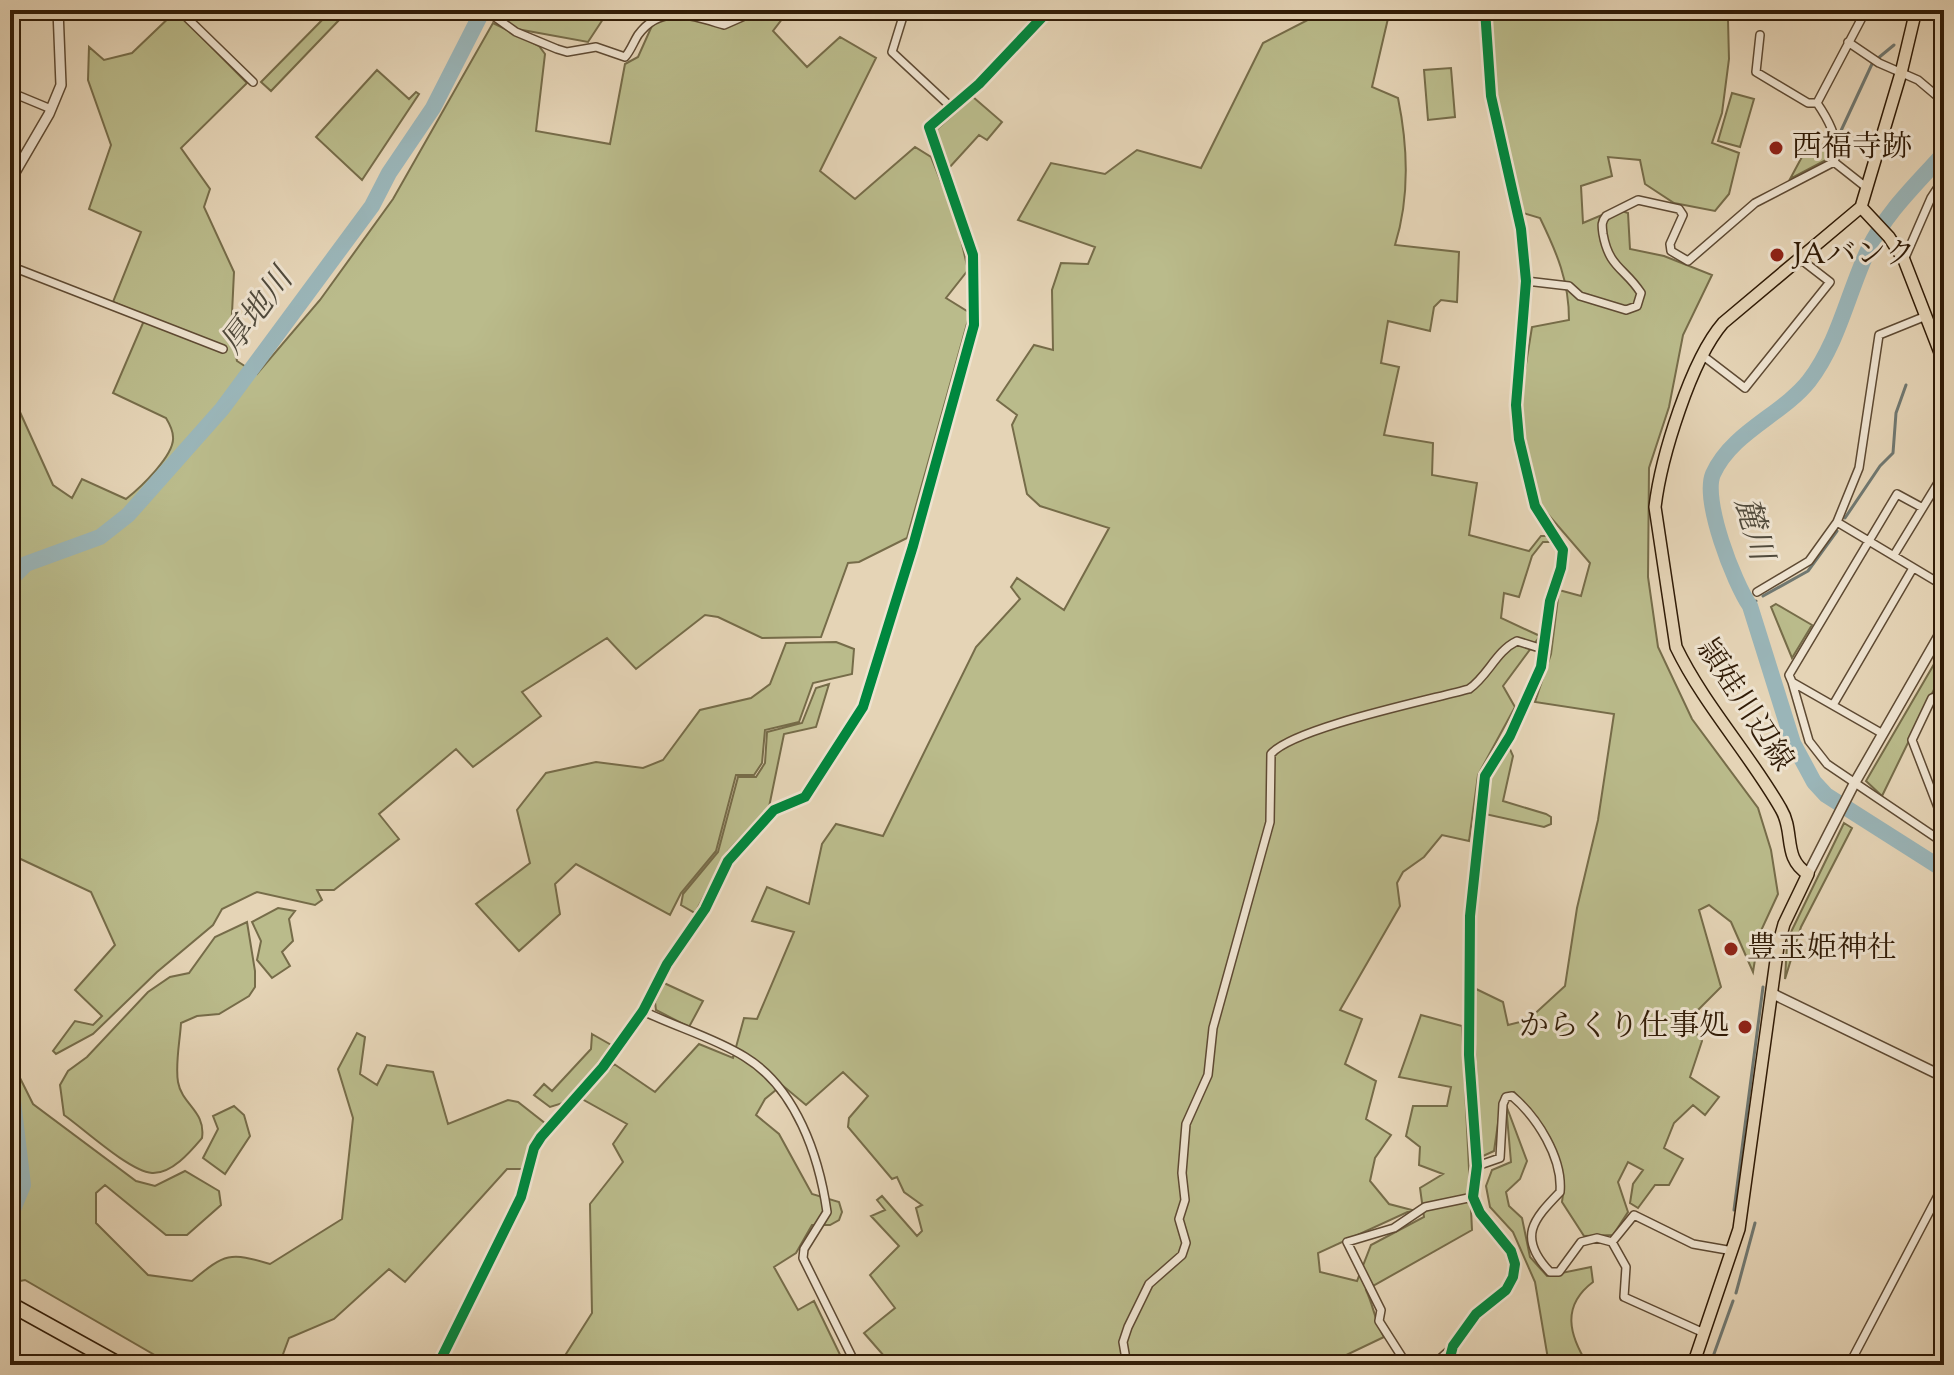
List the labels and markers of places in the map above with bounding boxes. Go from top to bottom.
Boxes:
place label: 西福寺跡 [1792,127,1912,170]
marker: 西福寺跡 [1767,139,1785,157]
place label: JAバンク [1791,234,1915,277]
marker: JAバンク [1768,246,1786,264]
place label: 豊玉姫神社 [1747,928,1897,971]
marker: 豊玉姫神社 [1722,940,1740,958]
place label: からくり仕事処 [1519,1006,1729,1049]
marker: からくり仕事処 [1736,1018,1754,1036]

